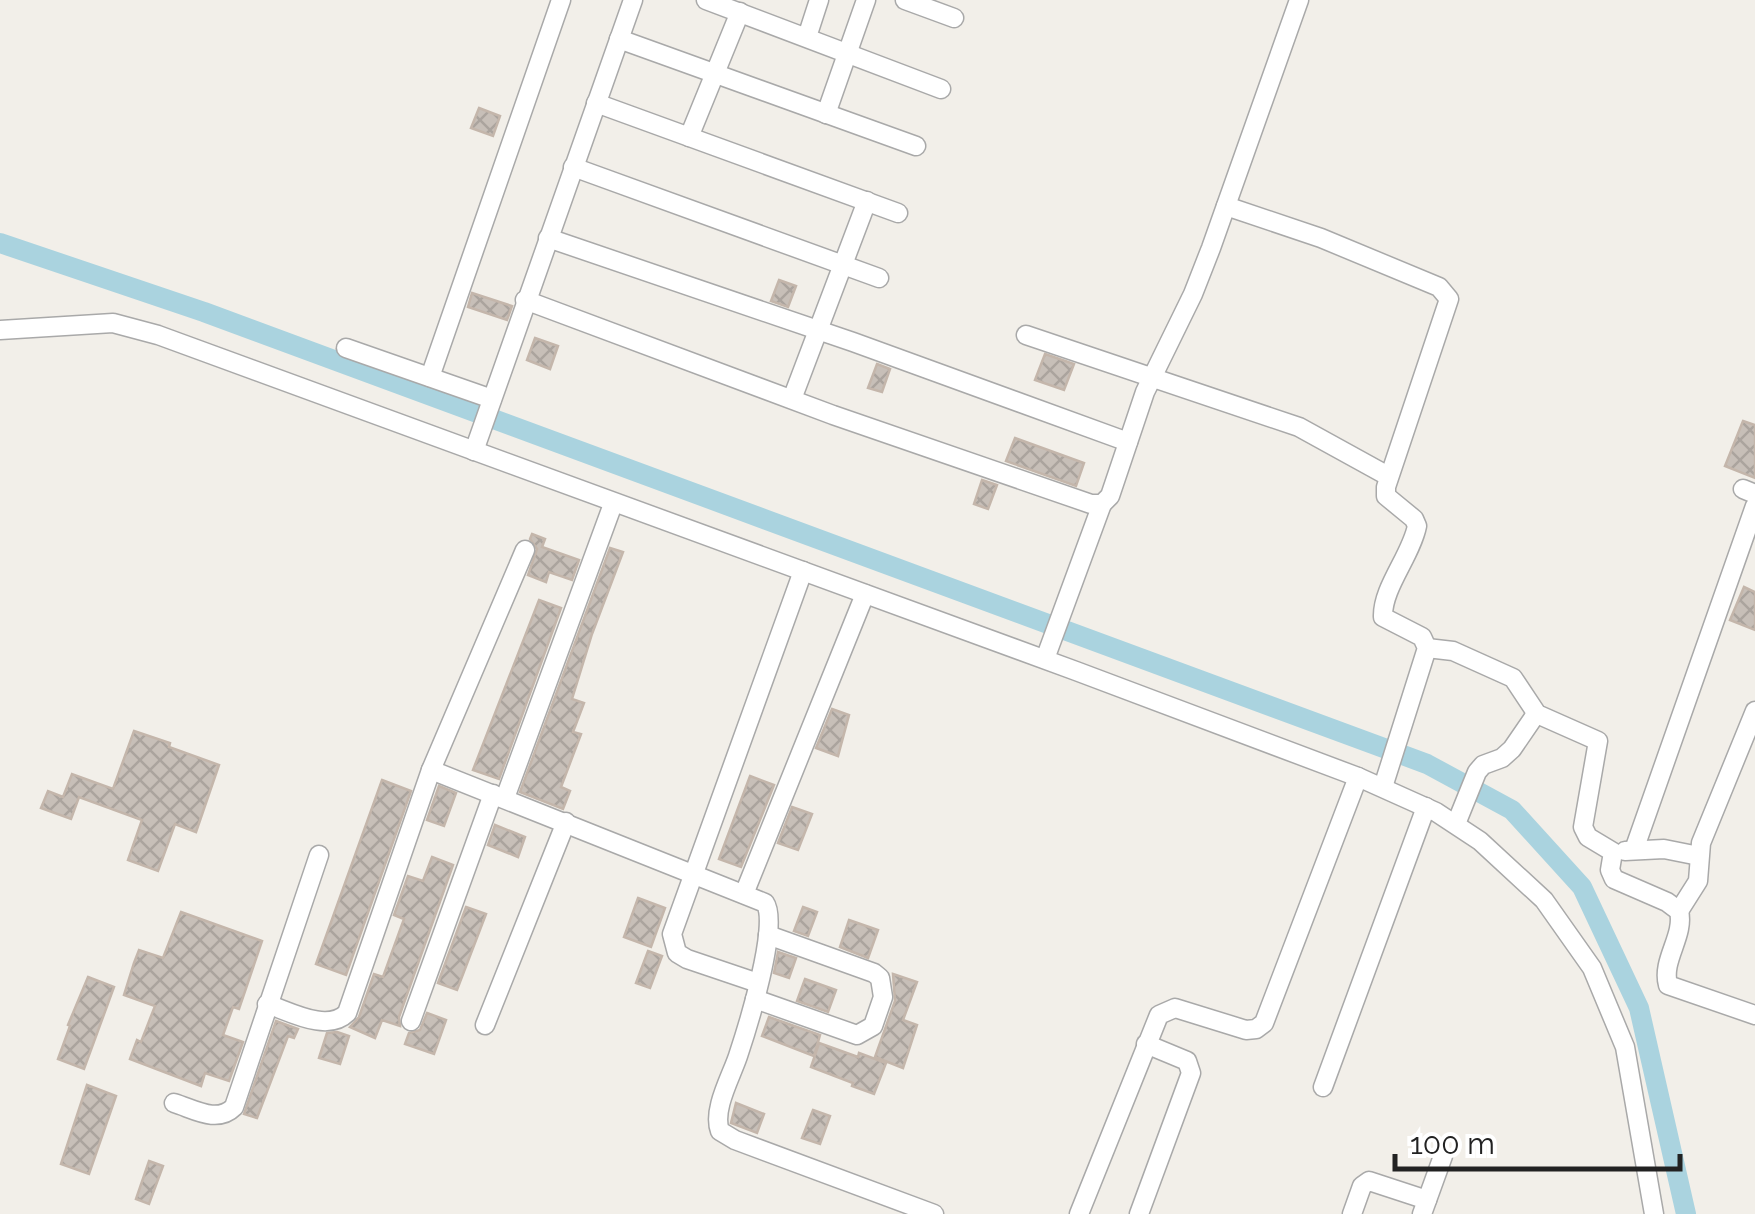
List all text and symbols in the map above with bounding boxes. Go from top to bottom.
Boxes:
scale bar [1395,1109,1680,1171]
text: 100 m [1410,1126,1495,1161]

